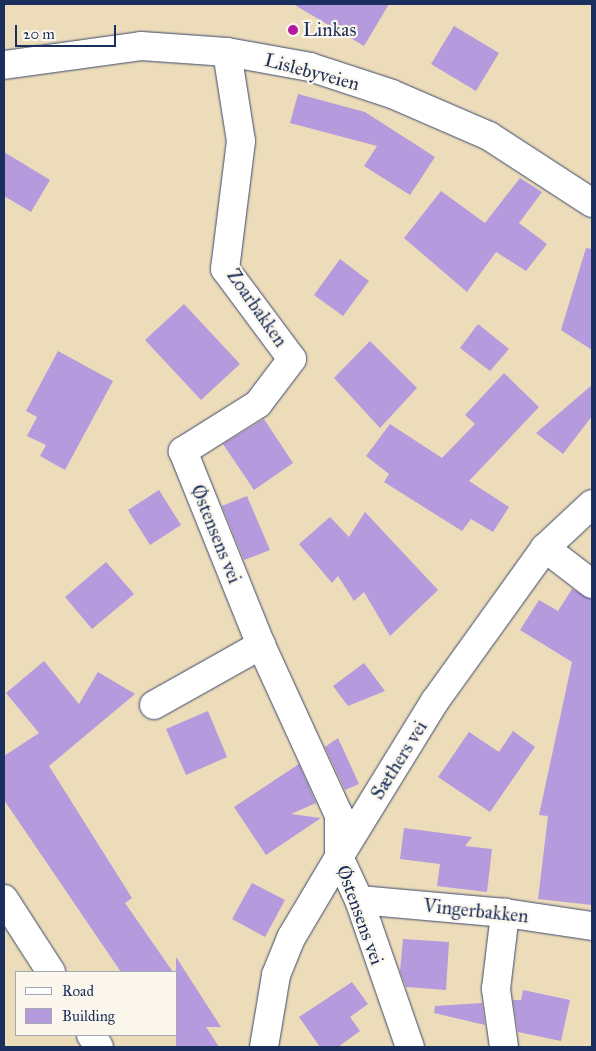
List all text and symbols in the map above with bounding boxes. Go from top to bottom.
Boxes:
scale bar [18,15,119,47]
place label: Linkas [303,19,356,41]
marker: Linkas [287,24,299,36]
text: 20 m [23,25,55,43]
street label: Lislebyveien [262,48,362,96]
street label: Zoarbakken [222,265,292,351]
street label: Østensens vei [186,481,246,587]
street label: Sæthers vei [366,716,432,804]
street label: Østensens vei [331,862,389,968]
street label: Vingerbakken [422,894,530,928]
legend [15,971,178,1036]
text: Road [62,982,94,1000]
text: Building [62,1007,115,1025]

